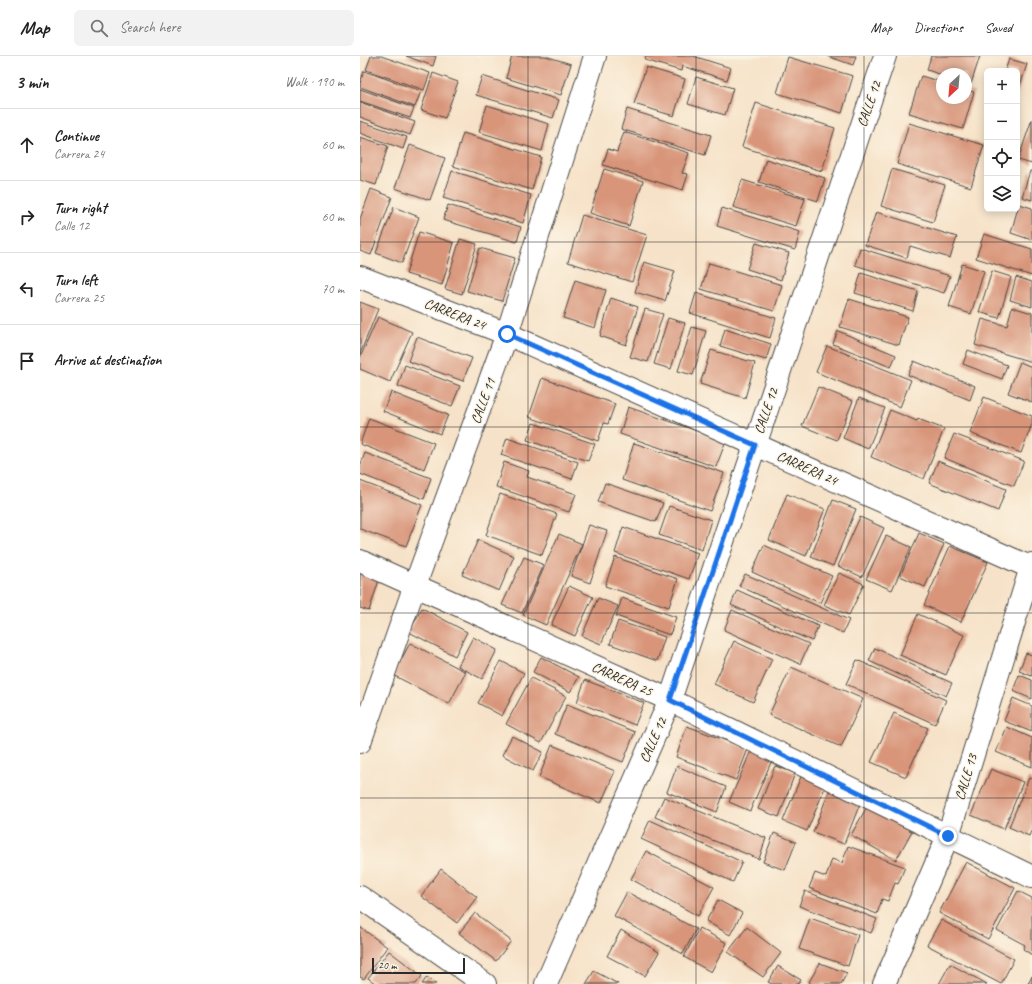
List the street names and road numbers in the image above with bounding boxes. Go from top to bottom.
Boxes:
street label: CALLE 12 [853,77,885,129]
street label: CARRERA 24 [422,295,490,334]
street label: CALLE 11 [467,375,499,426]
street label: CALLE 12 [750,384,782,436]
street label: CARRERA 24 [774,447,841,490]
street label: CARRERA 25 [589,658,656,700]
street label: CALLE 12 [636,713,671,765]
street label: CALLE 13 [951,750,982,802]

